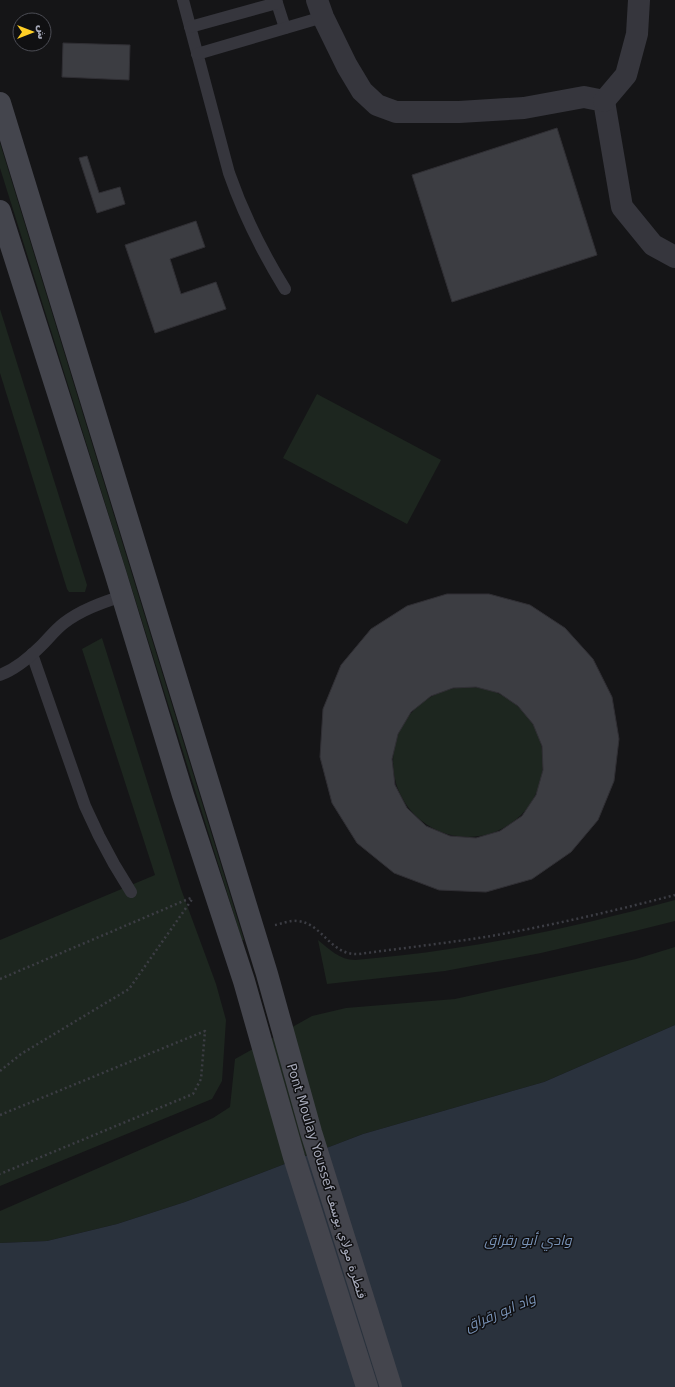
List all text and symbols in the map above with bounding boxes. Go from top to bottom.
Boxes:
north arrow [12,12,52,52]
text: ش [35,24,48,40]
street label: Pont Moulay Youssef قنطرة مولاي يوسف [283,1062,370,1301]
water label: وادي أبو رقراق [484,1231,573,1252]
water label: واد ابو رقراق [462,1289,539,1335]

